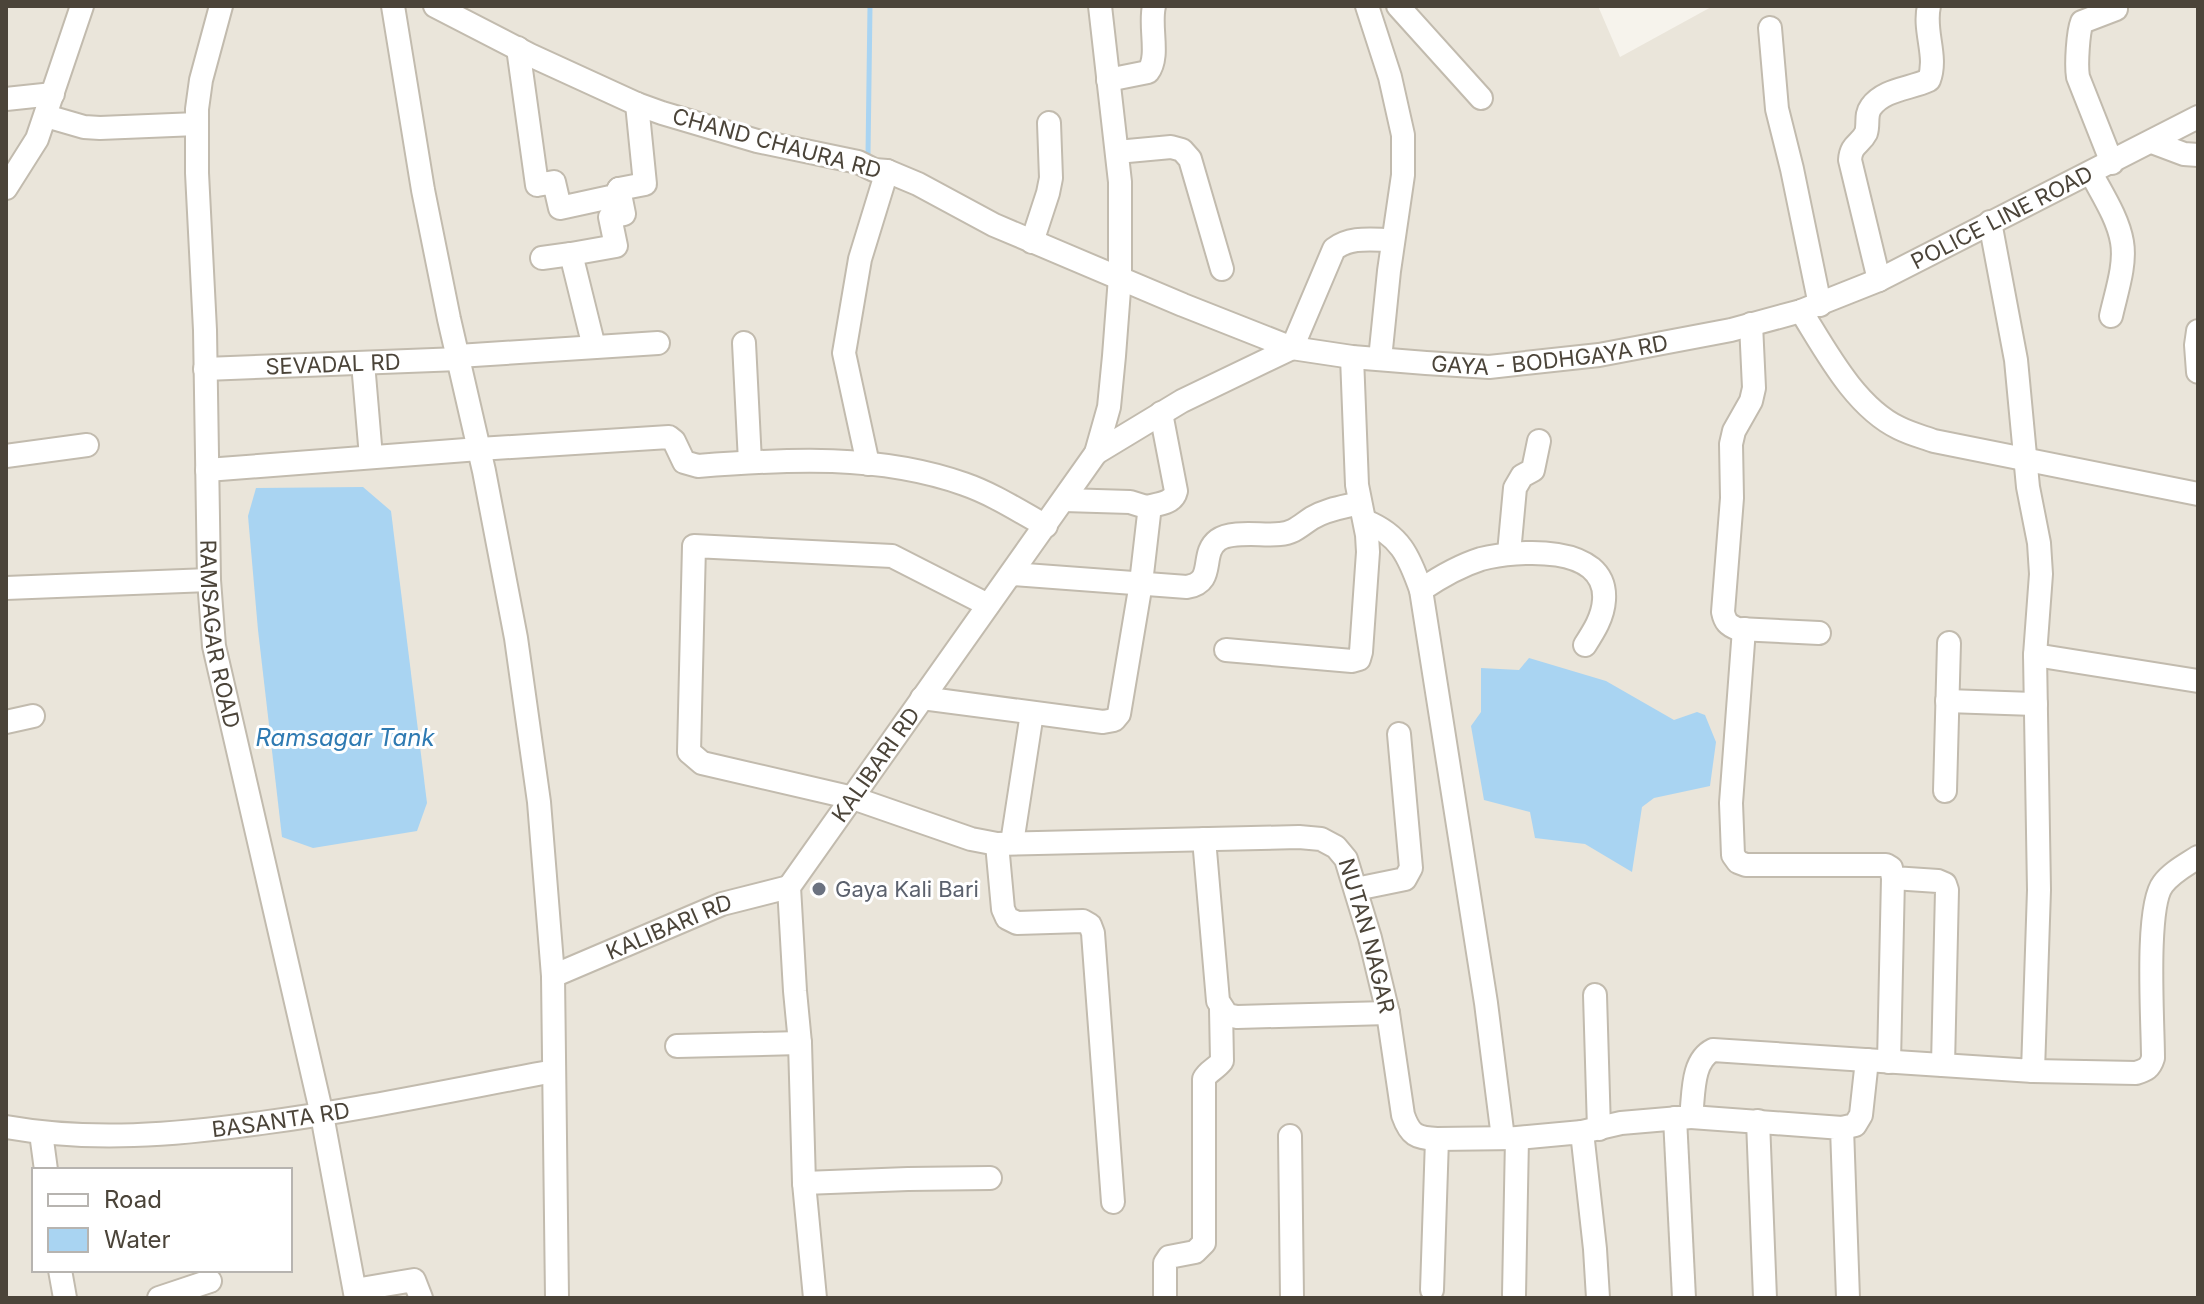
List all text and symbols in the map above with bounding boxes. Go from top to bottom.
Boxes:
street label: CHAND CHAURA RD [670,103,884,183]
street label: POLICE LINE ROAD [1907,160,2097,274]
street label: GAYA - BODHGAYA RD [1430,329,1670,380]
street label: SEVADAL RD [265,348,401,380]
street label: RAMSAGAR ROAD [195,539,246,731]
street label: KALIBARI RD [826,702,925,827]
water label: Ramsagar Tank [255,723,435,752]
street label: NUTAN NAGAR [1334,855,1401,1016]
place label: Gaya Kali Bari [835,876,979,902]
marker: Gaya Kali Bari [810,880,828,898]
street label: KALIBARI RD [602,889,734,965]
street label: BASANTA RD [210,1097,352,1142]
legend [32,1168,292,1272]
text: Road [104,1185,162,1214]
text: Water [104,1225,171,1254]

